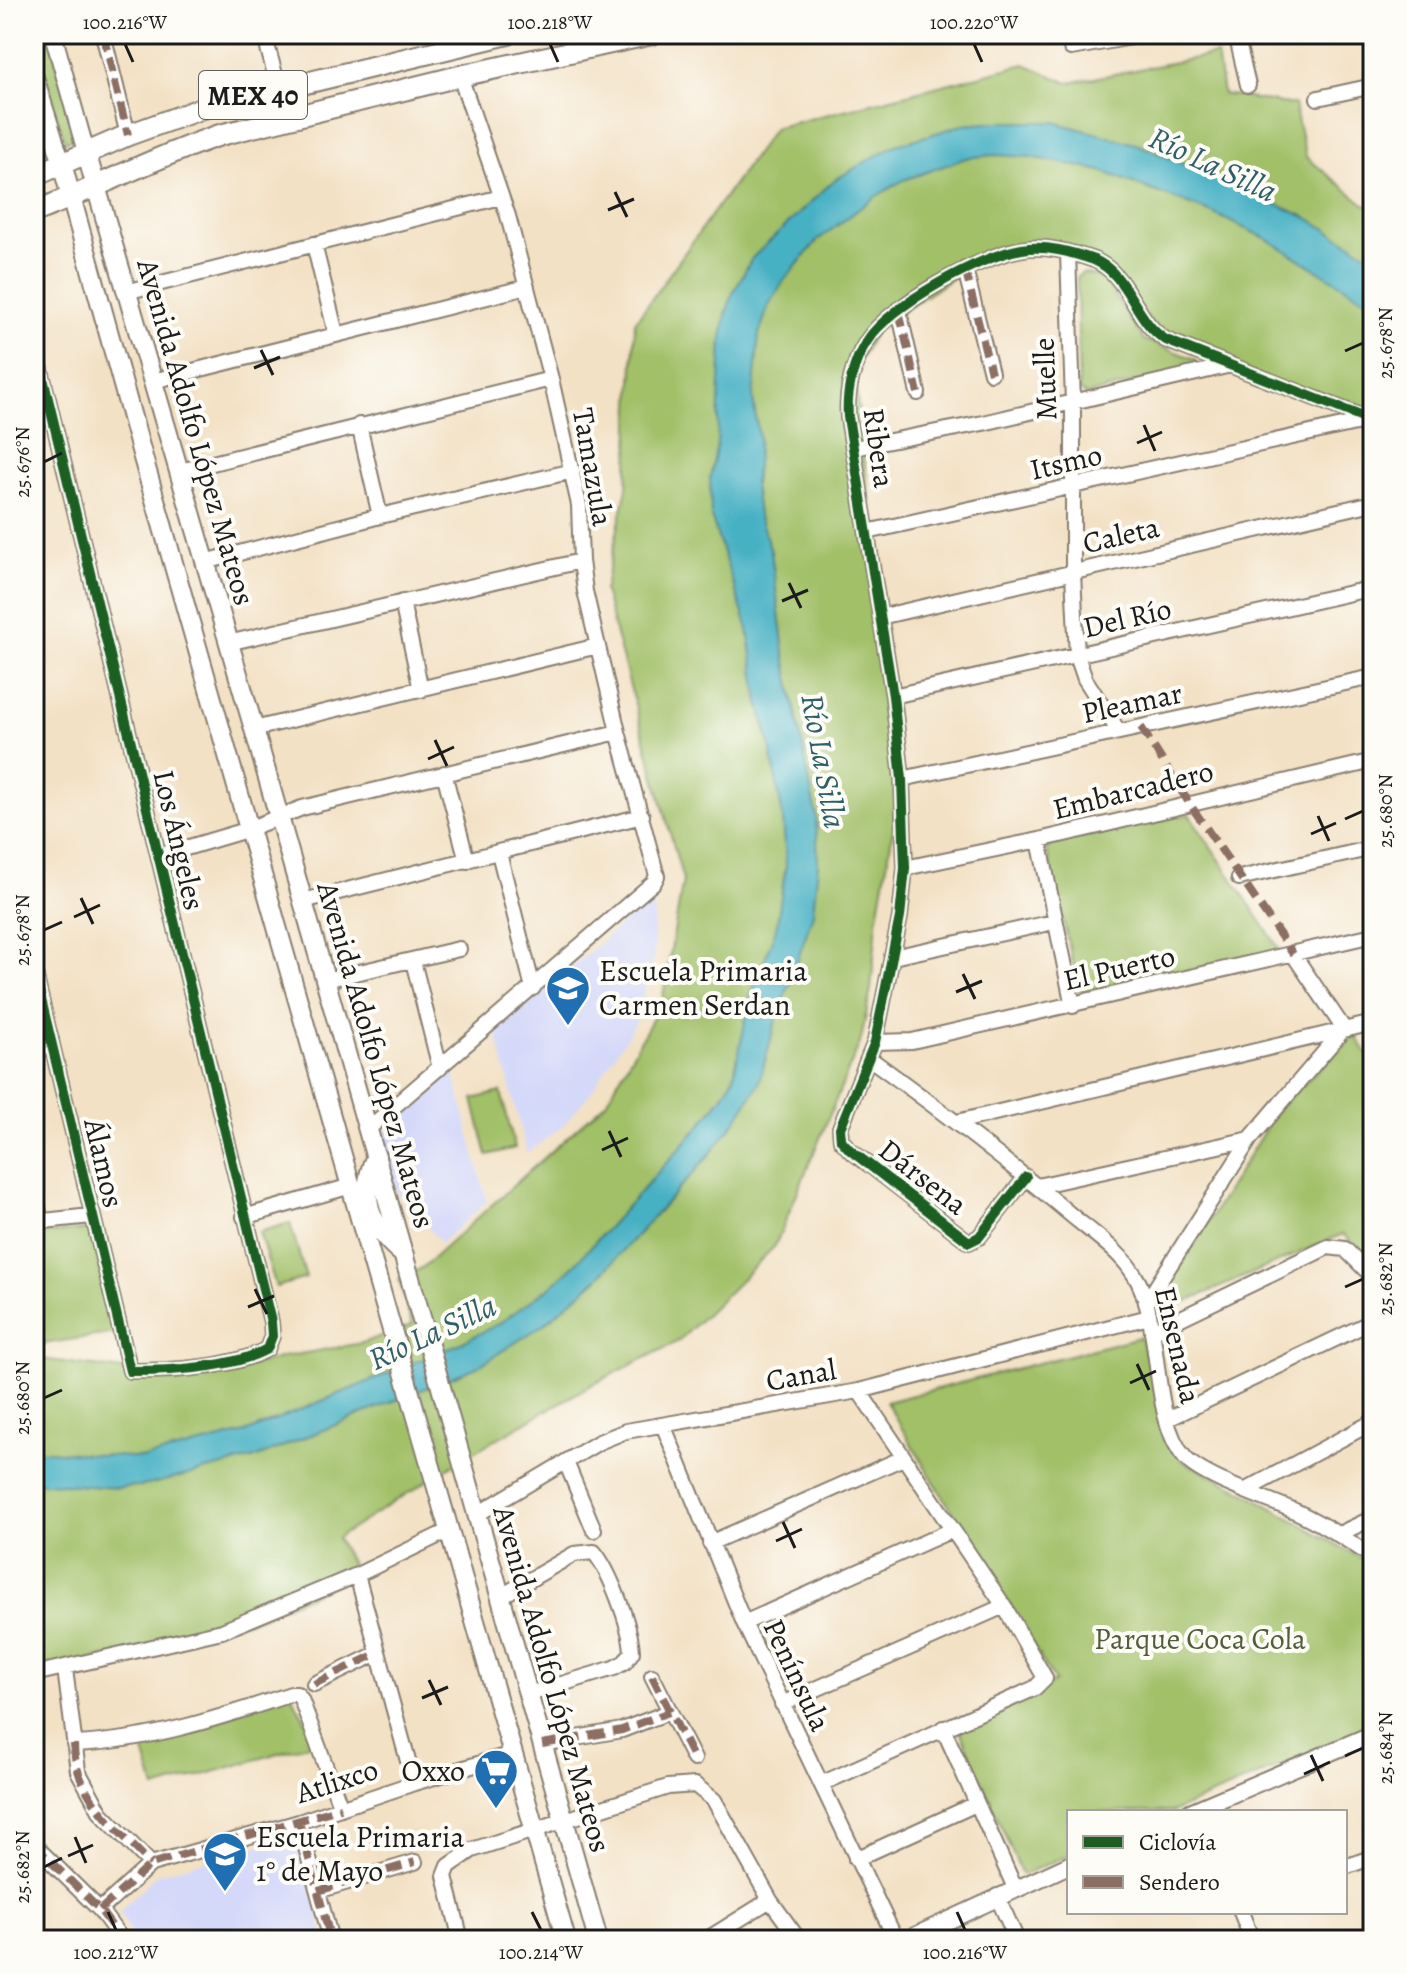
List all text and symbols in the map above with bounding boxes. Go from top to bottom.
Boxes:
text: 100.216°W [83,9,168,36]
text: 100.218°W [508,9,593,36]
text: 100.220°W [930,9,1019,36]
road number: MEX 40 [199,71,307,119]
water label: Río La Silla [1142,115,1284,213]
street label: Avenida Adolfo López Mateos [127,253,265,610]
text: 25.678°N [1372,307,1399,379]
street label: Muelle [1024,337,1066,421]
street label: Tamazula [563,405,623,529]
street label: Ribera [854,405,904,491]
text: 25.676°N [9,426,36,498]
street label: Itsmo [1026,434,1106,490]
street label: Caleta [1079,507,1163,563]
street label: Del Río [1079,588,1175,648]
street label: Pleamar [1078,673,1186,733]
water label: Río La Silla [791,690,858,832]
street label: Embarcadero [1048,751,1218,829]
street label: Los Ángeles [143,766,215,914]
text: 25.680°N [1372,774,1399,848]
street label: Avenida Adolfo López Mateos [307,876,445,1233]
text: 25.678°N [9,894,36,966]
street label: El Puerto [1059,936,1179,1000]
place label: Escuela Primaria Carmen Serdan [599,951,807,1025]
school or university icon: Escuela Primaria Carmen Serdan [544,964,592,1027]
street label: Álamos [74,1114,134,1211]
street label: Dársena [870,1130,976,1224]
text: 25.682°N [1372,1242,1399,1316]
street label: Ensenada [1145,1282,1211,1408]
water label: Río La Silla [361,1283,503,1381]
street label: Canal [763,1349,839,1401]
text: 25.680°N [9,1361,36,1435]
street label: Avenida Adolfo López Mateos [483,1500,621,1857]
street label: Península [754,1612,840,1738]
park label: Parque Coca Cola [1094,1619,1306,1659]
text: 25.684°N [1372,1712,1399,1784]
supermarket icon: Oxxo [472,1747,520,1810]
street label: Atlixco [290,1749,383,1813]
place label: Oxxo [401,1751,465,1791]
legend [1067,1810,1347,1914]
place label: Escuela Primaria 1° de Mayo [256,1817,464,1891]
text: Ciclovía [1139,1826,1217,1858]
text: 25.682°N [9,1830,36,1904]
school or university icon: Escuela Primaria 1° de Mayo [201,1830,249,1893]
text: Sendero [1139,1866,1220,1898]
text: 100.212°W [74,1939,159,1966]
text: 100.214°W [499,1939,584,1966]
text: 100.216°W [923,1939,1008,1966]

